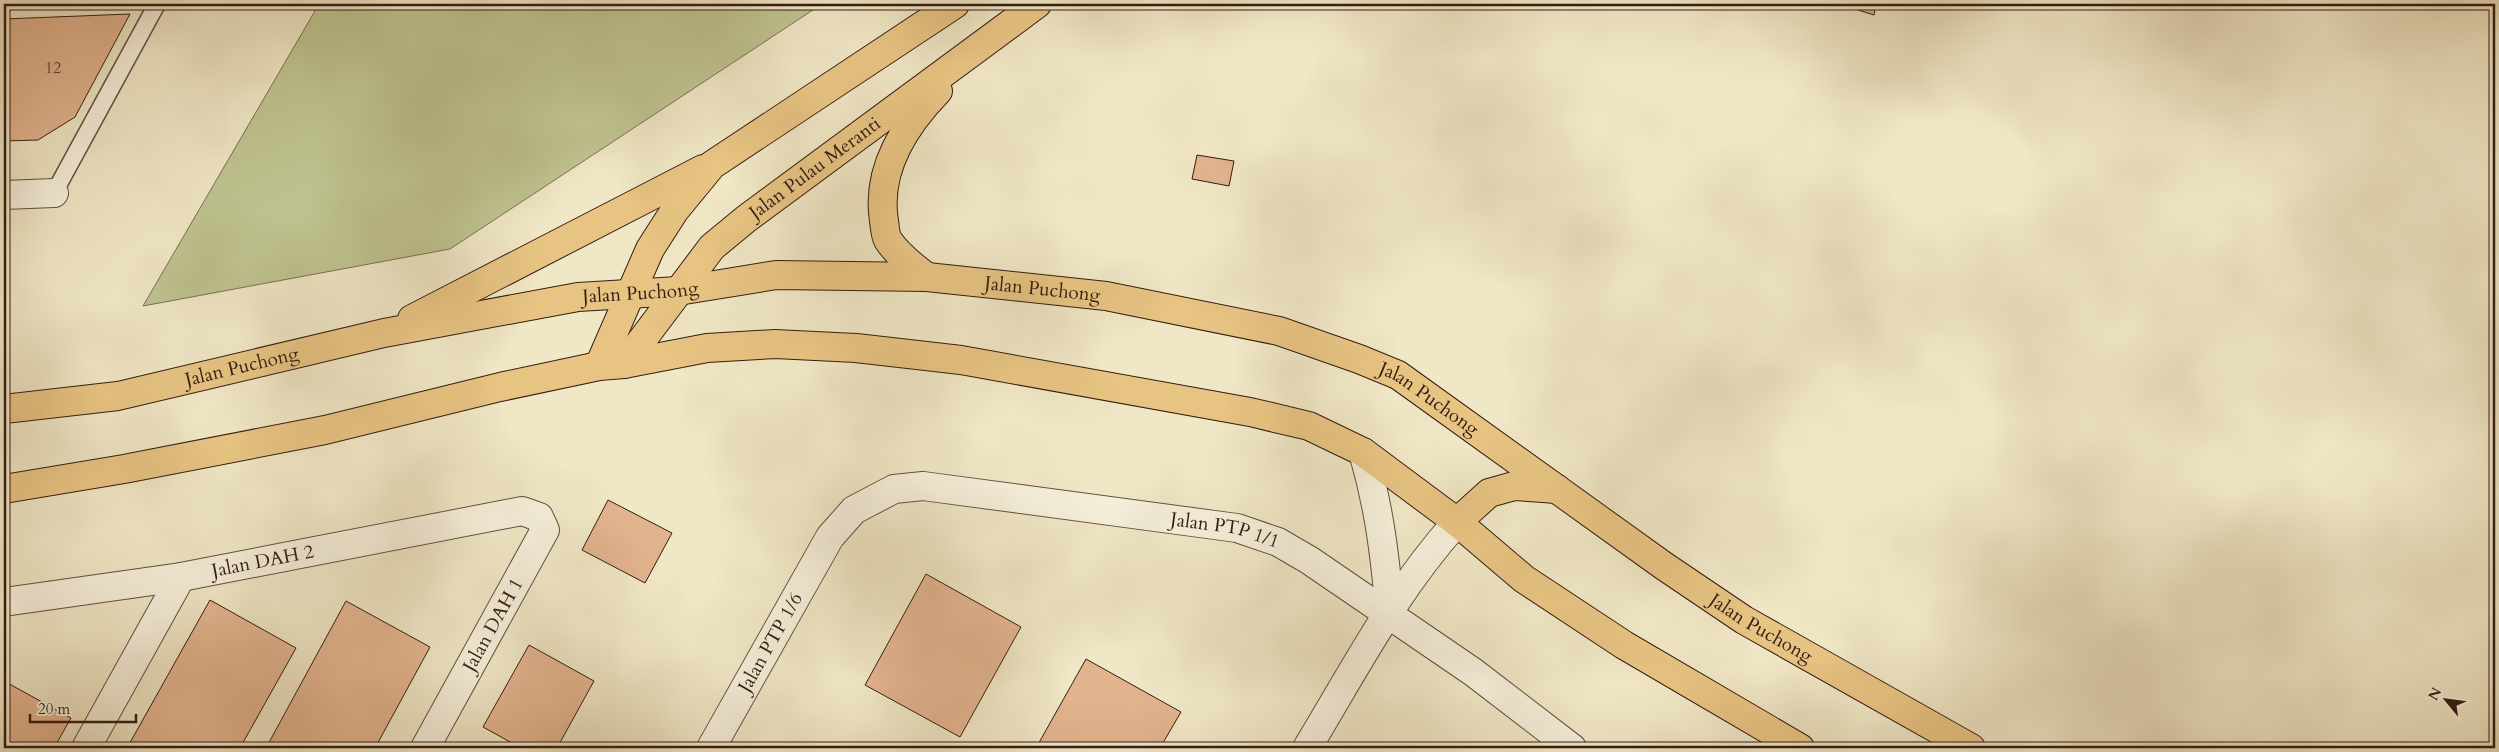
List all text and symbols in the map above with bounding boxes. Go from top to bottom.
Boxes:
house number: 12 [45,57,61,79]
street label: Jalan Pulau Meranti [741,111,886,227]
street label: Jalan Puchong [980,270,1102,308]
street label: Jalan Puchong [579,275,701,310]
street label: Jalan Puchong [179,341,302,393]
street label: Jalan Puchong [1372,354,1484,442]
street label: Jalan PTP 1/1 [1166,506,1283,554]
street label: Jalan DAH 2 [207,539,316,584]
street label: Jalan DAH 1 [455,574,529,679]
street label: Jalan Puchong [1702,585,1818,669]
street label: Jalan PTP 1/6 [730,588,809,700]
north arrow [2422,674,2472,724]
text: N [2424,684,2446,704]
scale bar [30,692,136,724]
text: 20 m [38,699,70,719]

